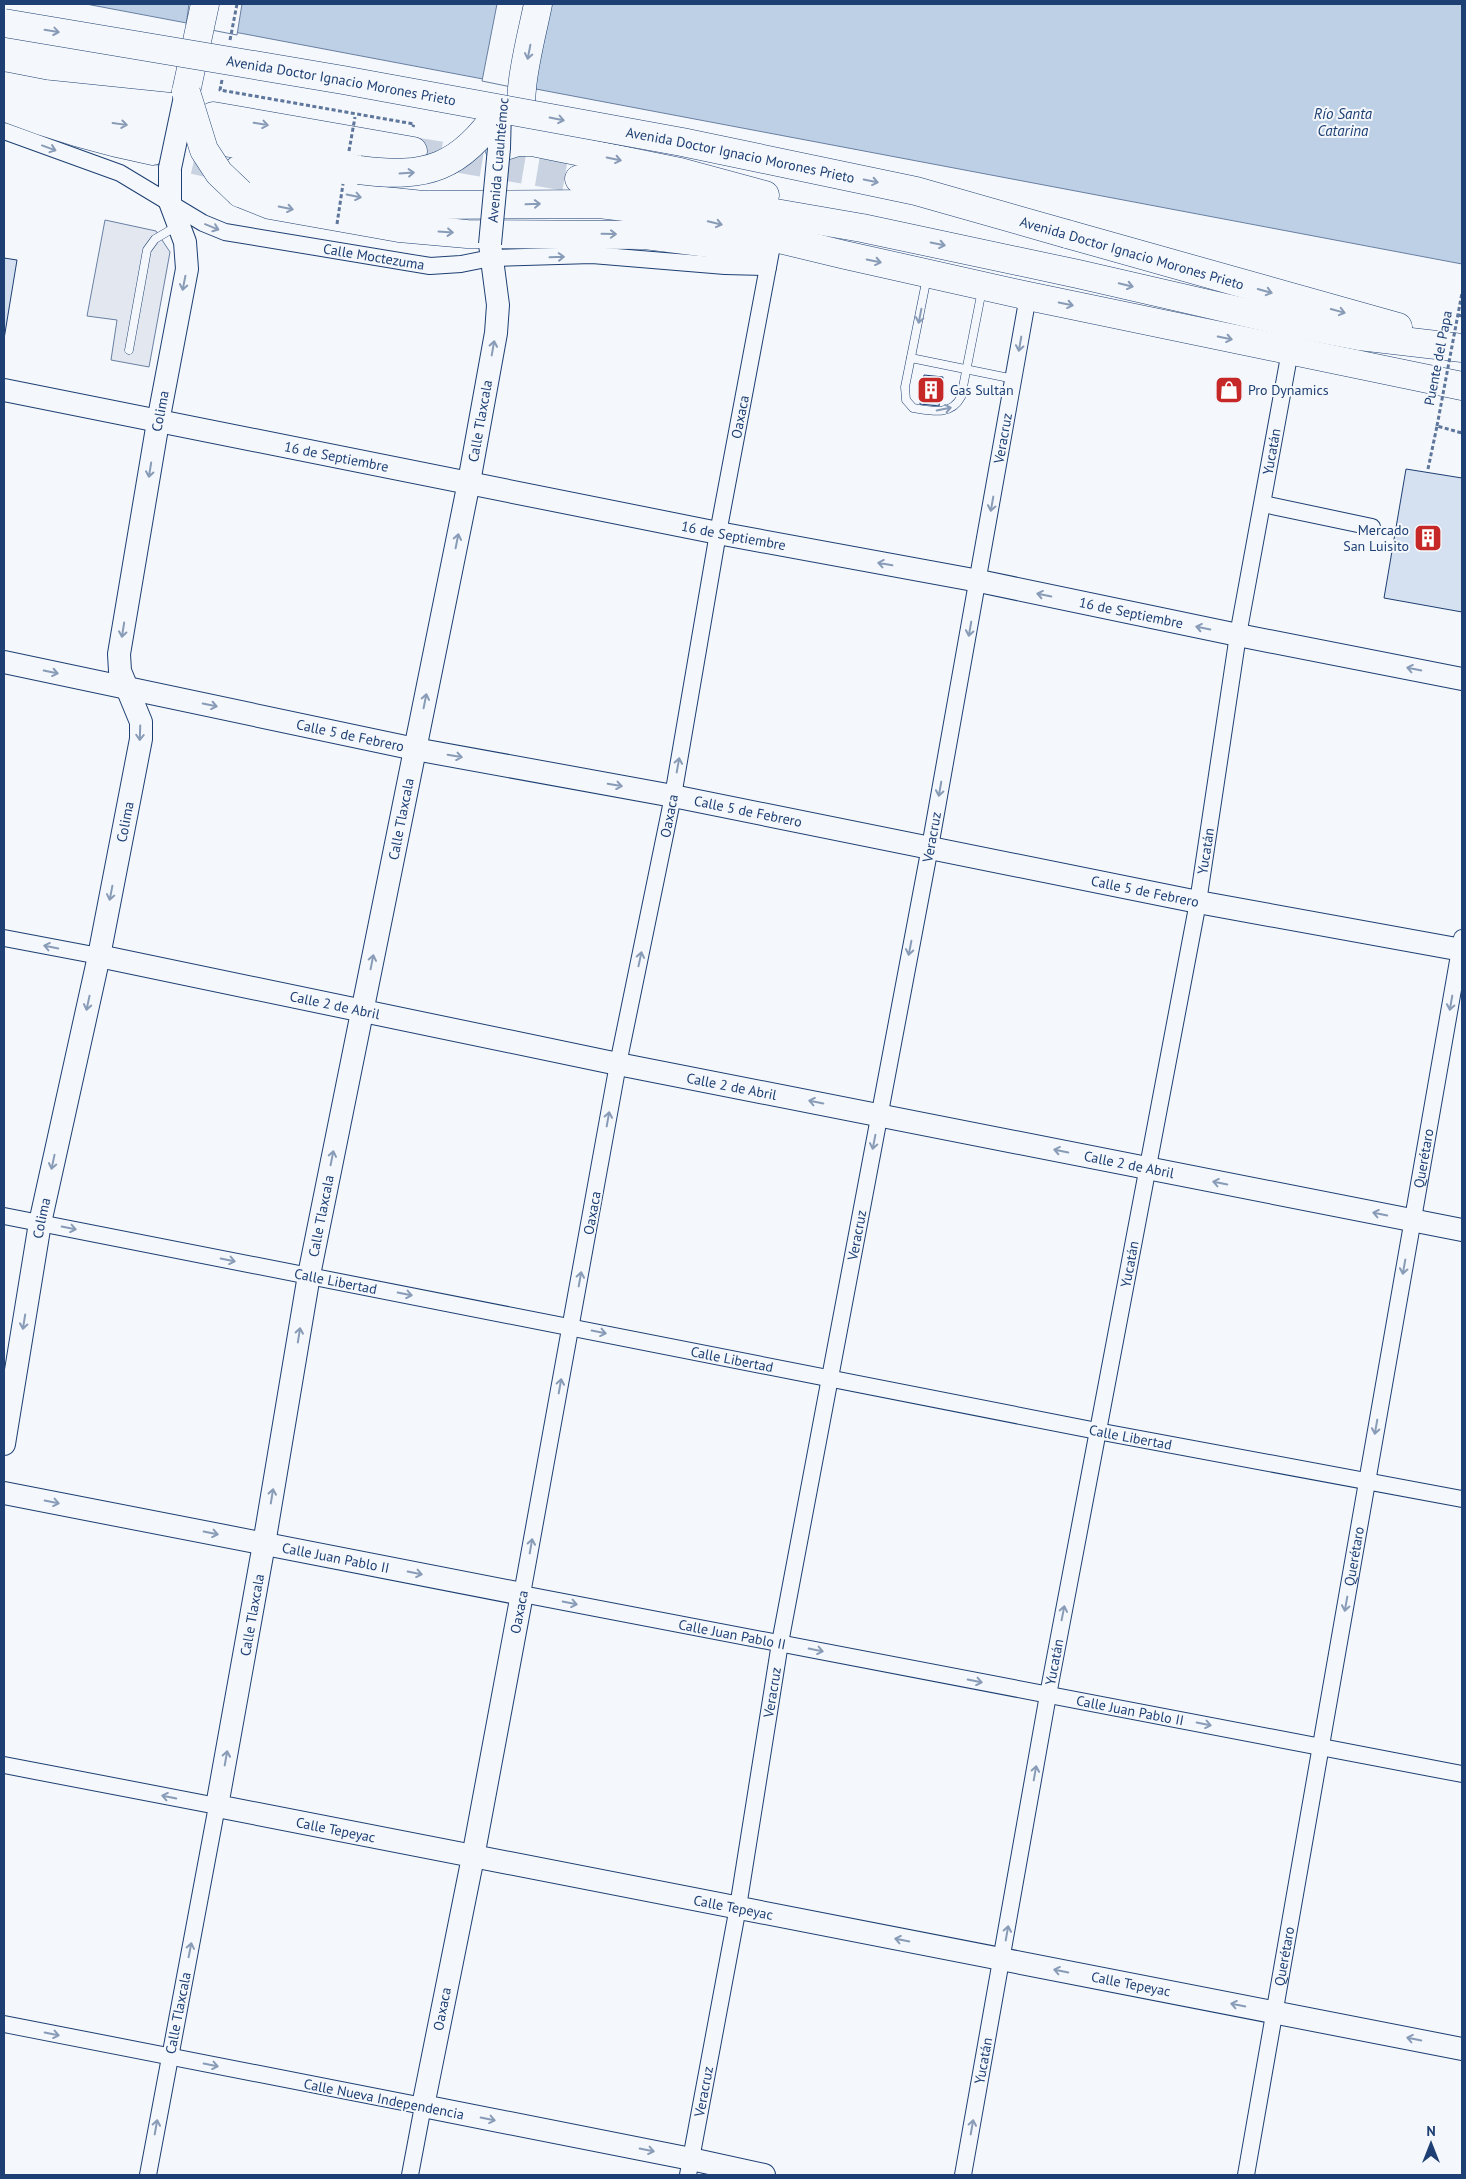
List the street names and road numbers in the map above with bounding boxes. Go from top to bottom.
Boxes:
street label: Avenida Doctor Ignacio Morones Prieto [225,52,457,109]
street label: Avenida Cuauhtémoc [484,97,512,223]
street label: Avenida Doctor Ignacio Morones Prieto [625,123,856,187]
street label: Avenida Doctor Ignacio Morones Prieto [1018,212,1246,294]
street label: Calle Moctezuma [322,239,426,274]
street label: Puente del Papa [1420,309,1456,407]
street label: Calle Tlaxcala [464,378,496,464]
street label: Colima [148,389,173,433]
street label: Oaxaca [727,394,753,440]
street label: Veracruz [989,412,1016,466]
street label: Yucatán [1259,427,1285,476]
street label: 16 de Septiembre [283,437,390,476]
street label: 16 de Septiembre [680,517,787,554]
street label: 16 de Septiembre [1077,593,1185,632]
street label: Calle 5 de Febrero [295,715,406,755]
street label: Calle Tlaxcala [384,776,418,862]
street label: Calle 5 de Febrero [693,791,804,831]
street label: Oaxaca [656,793,682,839]
street label: Colima [112,800,138,844]
street label: Veracruz [918,810,945,865]
street label: Yucatán [1193,827,1218,876]
street label: Calle 5 de Febrero [1090,872,1201,911]
street label: Calle 2 de Abril [288,987,382,1023]
street label: Calle 2 de Abril [685,1069,778,1104]
street label: Querétaro [1409,1127,1438,1190]
street label: Calle 2 de Abril [1082,1147,1176,1182]
street label: Calle Tlaxcala [304,1173,338,1259]
street label: Oaxaca [579,1190,605,1236]
street label: Colima [29,1196,54,1240]
street label: Veracruz [843,1208,870,1263]
street label: Yucatán [1116,1239,1143,1289]
street label: Calle Libertad [293,1264,379,1298]
street label: Calle Libertad [689,1342,775,1376]
street label: Calle Libertad [1088,1421,1173,1454]
street label: Querétaro [1340,1525,1368,1588]
street label: Calle Juan Pablo II [280,1538,391,1577]
street label: Calle Tlaxcala [236,1572,268,1658]
street label: Oaxaca [506,1589,532,1635]
street label: Calle Juan Pablo II [677,1615,788,1653]
street label: Yucatán [1041,1637,1067,1687]
street label: Veracruz [759,1666,785,1720]
street label: Calle Juan Pablo II [1075,1691,1185,1730]
street label: Calle Tepeyac [294,1813,377,1847]
street label: Calle Tepeyac [692,1891,775,1924]
street label: Querétaro [1270,1925,1298,1987]
street label: Calle Tepeyac [1090,1967,1172,2000]
street label: Calle Tlaxcala [161,1970,195,2056]
street label: Oaxaca [429,1986,455,2032]
street label: Yucatán [970,2036,996,2085]
street label: Veracruz [690,2065,717,2119]
street label: Calle Nueva Independencia [302,2075,466,2123]

